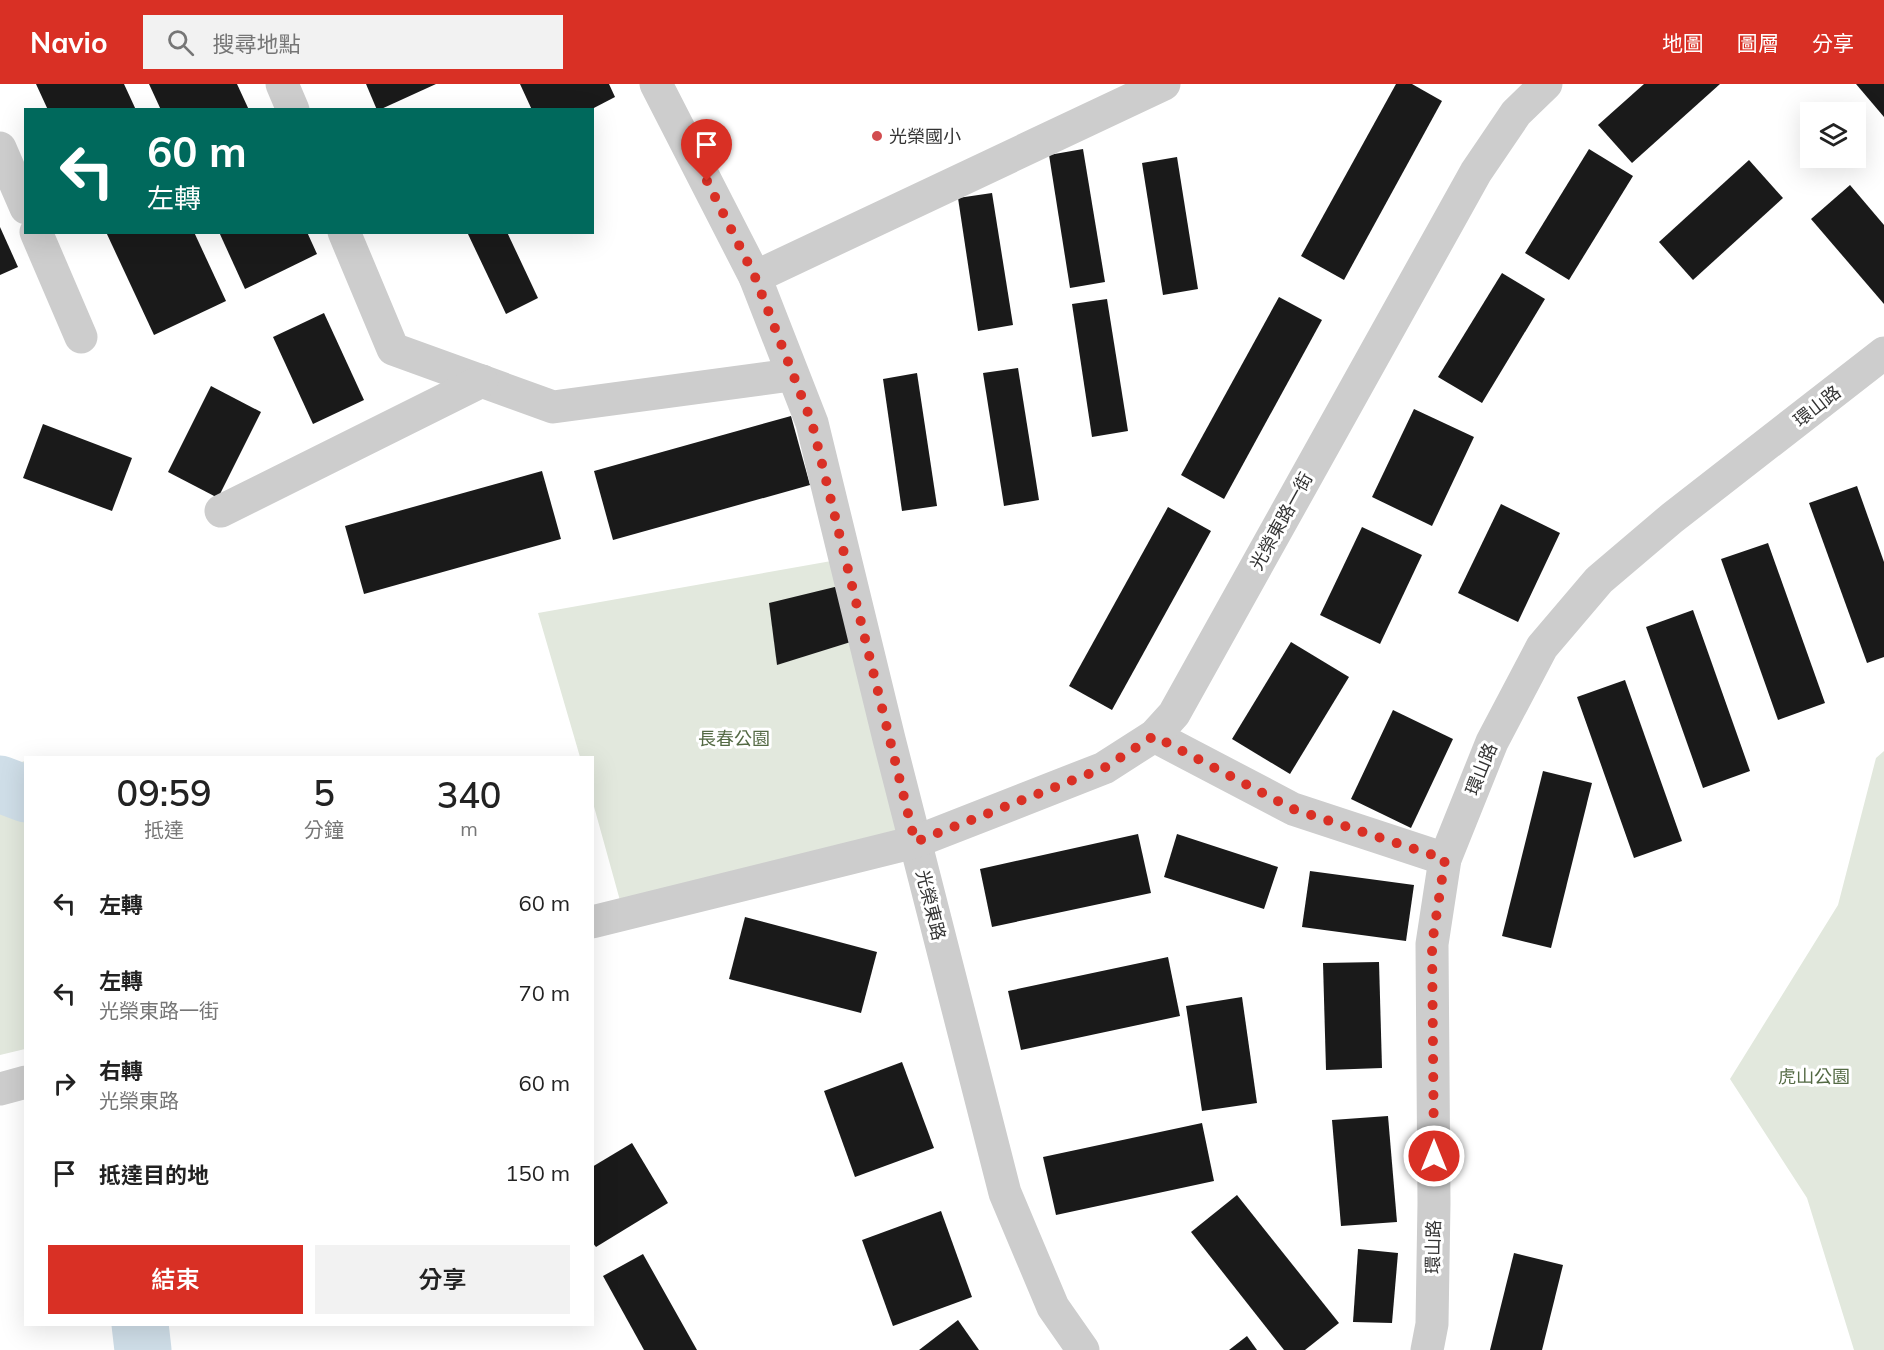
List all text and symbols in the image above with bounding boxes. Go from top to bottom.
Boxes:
search box [143,15,563,69]
text: Navio [30,25,107,60]
icon: search [164,26,197,59]
text: 搜尋地點 [212,30,301,58]
text: 地圖 [1662,30,1704,56]
text: 圖層 [1737,30,1779,56]
text: 分享 [1812,30,1854,56]
map controls [1800,102,1866,168]
button: layers [1800,102,1866,168]
pin [681,119,732,181]
text: 60 m [147,125,247,178]
place label: 光榮國小 [889,125,961,148]
icon: arrive [690,128,723,161]
marker: 光榮國小 [870,129,884,143]
icon: left [48,132,126,210]
text: 左轉 [147,181,201,215]
street label: 環山路 [1789,380,1845,432]
street label: 光榮東路一街 [1245,468,1317,574]
park label: 長春公園 [698,727,770,750]
street label: 環山路 [1460,740,1502,798]
text: 09:59 [117,770,212,815]
text: 5 [313,770,335,815]
text: 340 [437,772,501,817]
text: m [460,816,478,841]
text: 抵達 [144,817,184,842]
text: 分鐘 [304,817,344,842]
street label: 光榮東路 [911,867,951,943]
icon: left [48,887,81,920]
text: 60 m [519,889,570,917]
text: 左轉 [99,891,143,919]
text: 左轉 [99,967,143,995]
icon: left [48,977,81,1010]
text: 70 m [519,979,570,1007]
text: 光榮東路一街 [99,998,219,1023]
text: 右轉 [99,1057,143,1085]
park label: 虎山公園 [1778,1065,1850,1088]
icon: right [48,1067,81,1100]
text: 60 m [519,1069,570,1097]
text: 光榮東路 [99,1088,179,1113]
position arrow [1402,1124,1466,1188]
icon: arrive [48,1157,81,1190]
text: 150 m [505,1159,570,1187]
text: 抵達目的地 [99,1161,209,1189]
street label: 環山路 [1421,1220,1445,1274]
button: 結束 [48,1245,303,1314]
button: 分享 [315,1245,570,1314]

